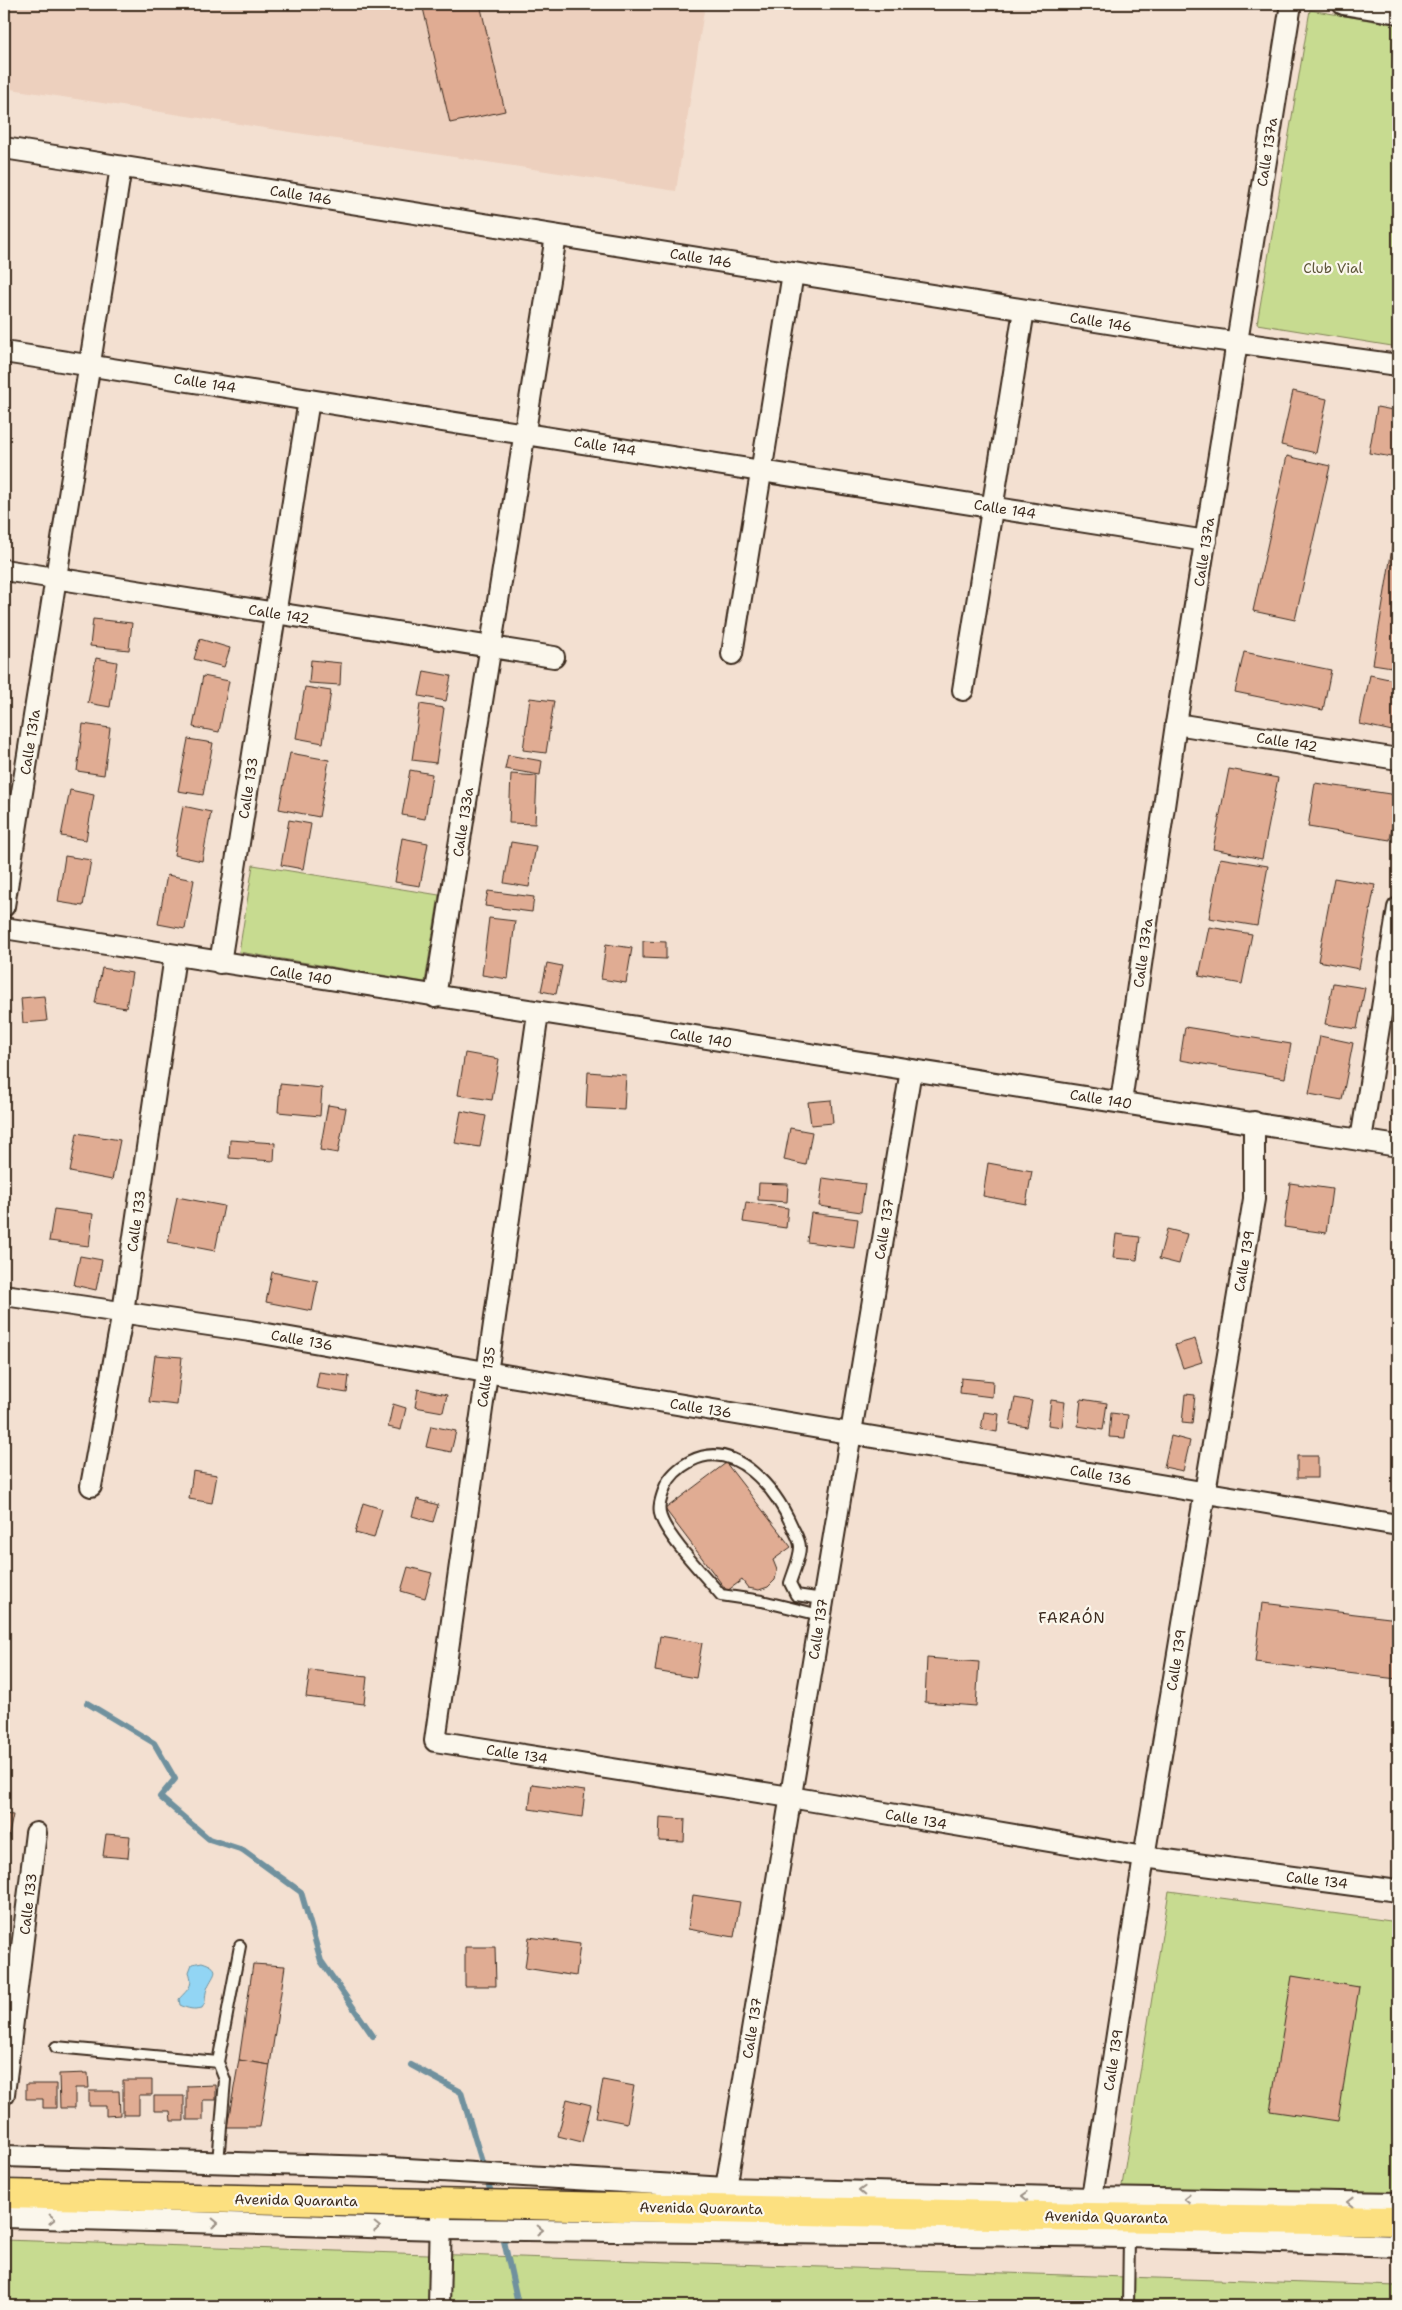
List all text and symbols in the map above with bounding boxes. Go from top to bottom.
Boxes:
street label: Calle 137a [1253,116,1281,188]
street label: Calle 146 [269,181,333,209]
street label: Calle 146 [669,244,733,272]
park label: Club Vial [1303,259,1364,277]
street label: Calle 146 [1069,308,1133,336]
street label: Calle 144 [173,369,237,397]
street label: Calle 144 [573,432,637,460]
street label: Calle 144 [973,495,1037,523]
street label: Calle 137a [1190,516,1218,588]
street label: Calle 142 [247,600,311,628]
street label: Calle 131a [16,708,44,776]
street label: Calle 142 [1255,728,1319,756]
street label: Calle 133 [234,756,262,820]
street label: Calle 133a [449,786,477,858]
street label: Calle 137a [1129,917,1157,989]
street label: Calle 140 [269,961,333,989]
street label: Calle 140 [669,1024,733,1052]
street label: Calle 140 [1069,1085,1133,1113]
street label: Calle 133 [123,1189,149,1253]
street label: Calle 137 [870,1197,898,1261]
street label: Calle 139 [1230,1229,1258,1293]
street label: Calle 136 [270,1326,334,1354]
street label: Calle 135 [473,1345,499,1409]
street label: Calle 136 [669,1394,733,1422]
street label: Calle 136 [1069,1461,1133,1489]
street label: Calle 137 [804,1597,832,1661]
district label: FARAÓN [1038,1607,1106,1628]
street label: Calle 139 [1162,1628,1190,1692]
street label: Calle 134 [485,1740,549,1768]
street label: Calle 134 [884,1805,948,1833]
street label: Calle 134 [1285,1867,1349,1893]
street label: Calle 133 [15,1872,41,1936]
street label: Calle 137 [738,1996,766,2060]
street label: Calle 139 [1099,2028,1127,2092]
one-way arrow [858,2186,866,2196]
street label: Avenida Quaranta [234,2190,358,2210]
one-way arrow [1020,2190,1028,2201]
one-way arrow [1183,2194,1190,2204]
one-way arrow [1345,2197,1353,2207]
street label: Avenida Quaranta [639,2198,763,2218]
street label: Avenida Quaranta [1044,2207,1168,2227]
one-way arrow [49,2213,57,2224]
one-way arrow [212,2218,219,2228]
one-way arrow [374,2222,382,2232]
one-way arrow [536,2225,544,2235]

